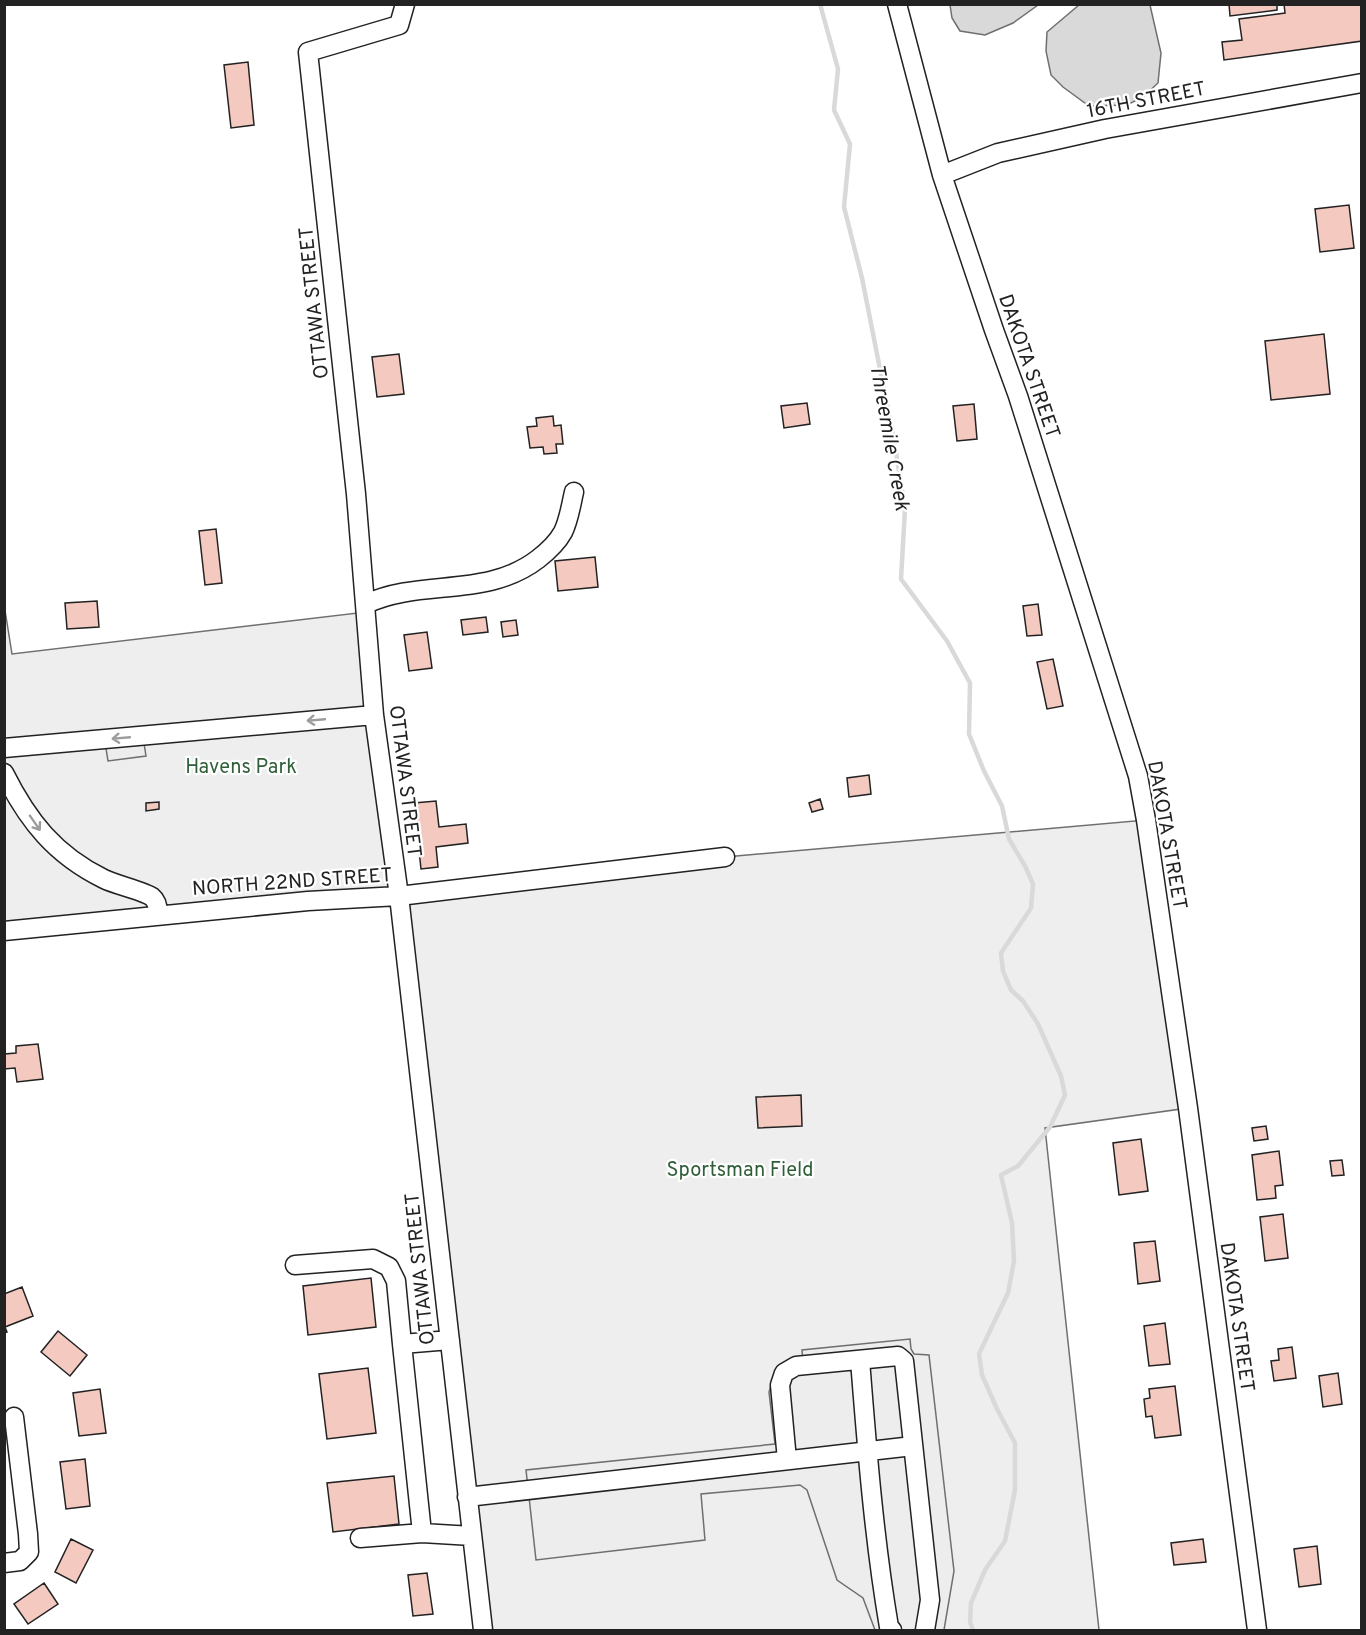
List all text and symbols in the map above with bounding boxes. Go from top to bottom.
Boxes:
street label: 16TH STREET [1085,77,1208,125]
street label: OTTAWA STREET [294,225,336,380]
street label: DAKOTA STREET [991,291,1065,442]
water label: Threemile Creek [862,362,915,513]
street label: OTTAWA STREET [382,704,426,859]
one-way arrow [306,715,326,726]
one-way arrow [112,733,132,744]
park label: Havens Park [185,755,297,781]
street label: DAKOTA STREET [1140,759,1192,912]
one-way arrow [28,814,41,831]
street label: NORTH 22ND STREET [191,863,393,903]
park label: Sportsman Field [667,1158,813,1184]
street label: OTTAWA STREET [400,1191,442,1346]
street label: DAKOTA STREET [1213,1241,1259,1394]

